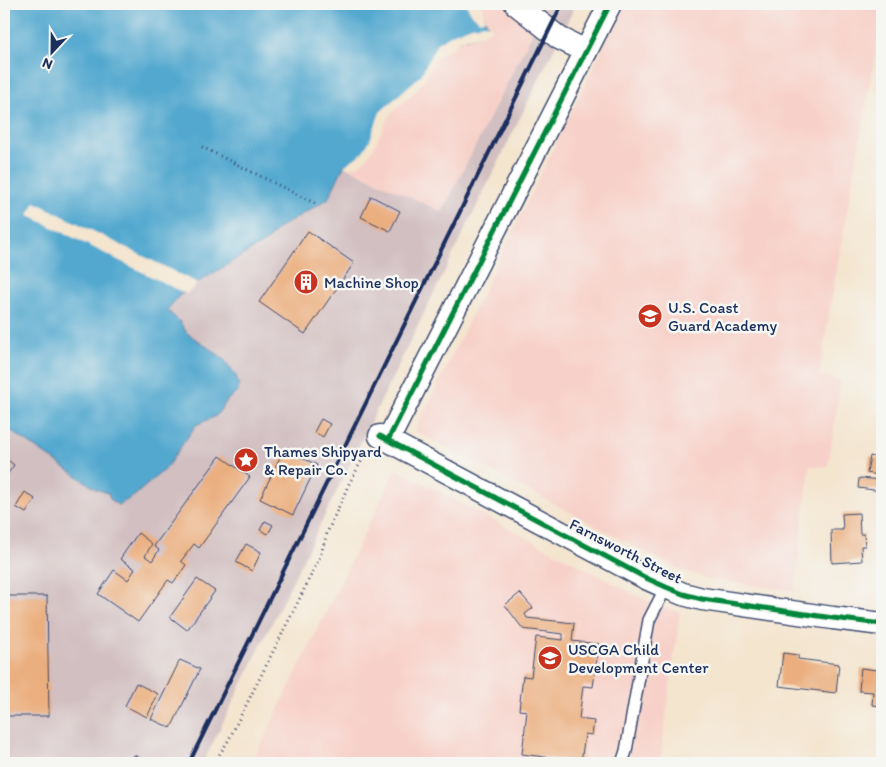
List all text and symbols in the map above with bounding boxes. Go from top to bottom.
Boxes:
north arrow [28,28,78,78]
text: N [40,54,55,73]
building icon: Machine Shop [293,269,319,295]
place label: Machine Shop [324,273,419,292]
place label: U.S. Coast Guard Academy [668,298,778,335]
school or university icon: U.S. Coast Guard Academy [637,303,663,329]
place label: Thames Shipyard & Repair Co. [264,442,382,479]
place icon: Thames Shipyard & Repair Co. [233,447,259,473]
street label: Farnsworth Street [566,514,686,588]
place label: USCGA Child Development Center [568,640,709,677]
school or university icon: USCGA Child Development Center [537,645,563,671]

